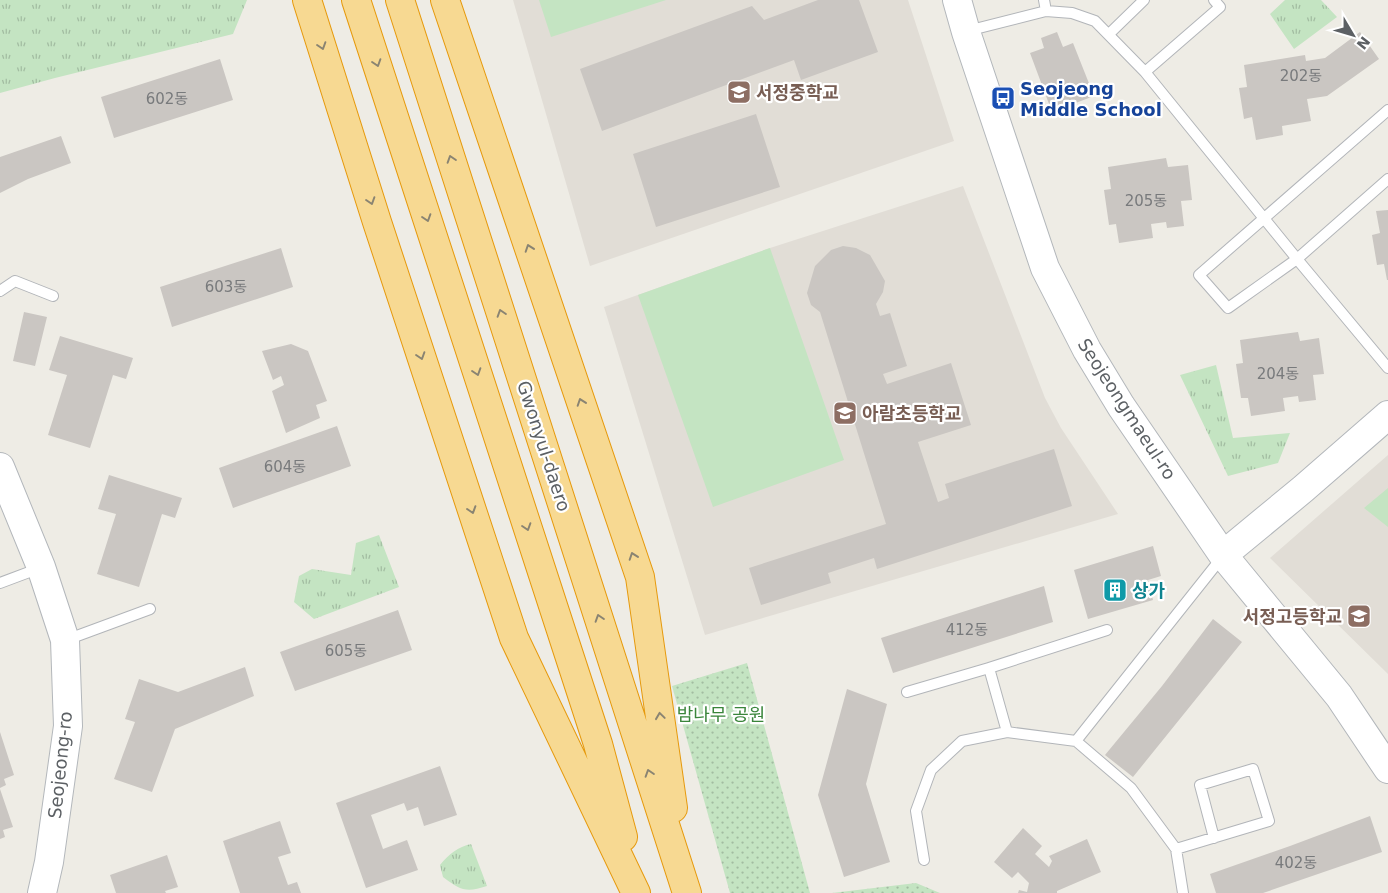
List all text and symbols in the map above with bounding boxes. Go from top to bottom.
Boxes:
north arrow [1328,10,1378,60]
text: N [1353,33,1373,53]
one-way arrow [316,42,326,50]
one-way arrow [371,58,381,67]
house number: 202동 [1280,67,1322,85]
place label: Seojeong Middle School [1020,78,1162,120]
school or university icon: 서정중학교 [726,79,752,105]
place label: 서정중학교 [756,82,839,103]
bus stop icon: Seojeong Middle School [990,85,1016,111]
house number: 602동 [146,90,188,108]
one-way arrow [447,155,457,163]
house number: 205동 [1125,192,1167,210]
one-way arrow [365,197,375,205]
one-way arrow [421,213,431,221]
one-way arrow [525,245,535,253]
house number: 603동 [205,278,247,296]
one-way arrow [497,310,507,318]
street label: Seojeongmaeul-ro [1074,335,1180,483]
one-way arrow [416,351,426,360]
house number: 204동 [1257,365,1299,383]
one-way arrow [471,367,481,376]
street label: Gwonyul-daero [513,378,575,514]
one-way arrow [577,399,587,407]
school or university icon: 아람초등학교 [832,400,858,426]
place label: 아람초등학교 [862,403,961,424]
house number: 604동 [264,458,306,476]
one-way arrow [466,506,476,514]
one-way arrow [522,522,532,530]
one-way arrow [629,553,639,561]
building icon: 상가 [1102,577,1128,603]
place label: 상가 [1132,580,1166,601]
school or university icon: 서정고등학교 [1346,603,1372,629]
place label: 서정고등학교 [1243,606,1342,627]
one-way arrow [595,614,605,623]
house number: 412동 [946,621,988,639]
house number: 605동 [325,642,367,660]
park label: 밤나무 공원 [677,704,765,725]
street label: Seojeong-ro [44,710,76,820]
one-way arrow [655,712,666,720]
one-way arrow [644,769,654,777]
house number: 402동 [1275,854,1317,872]

